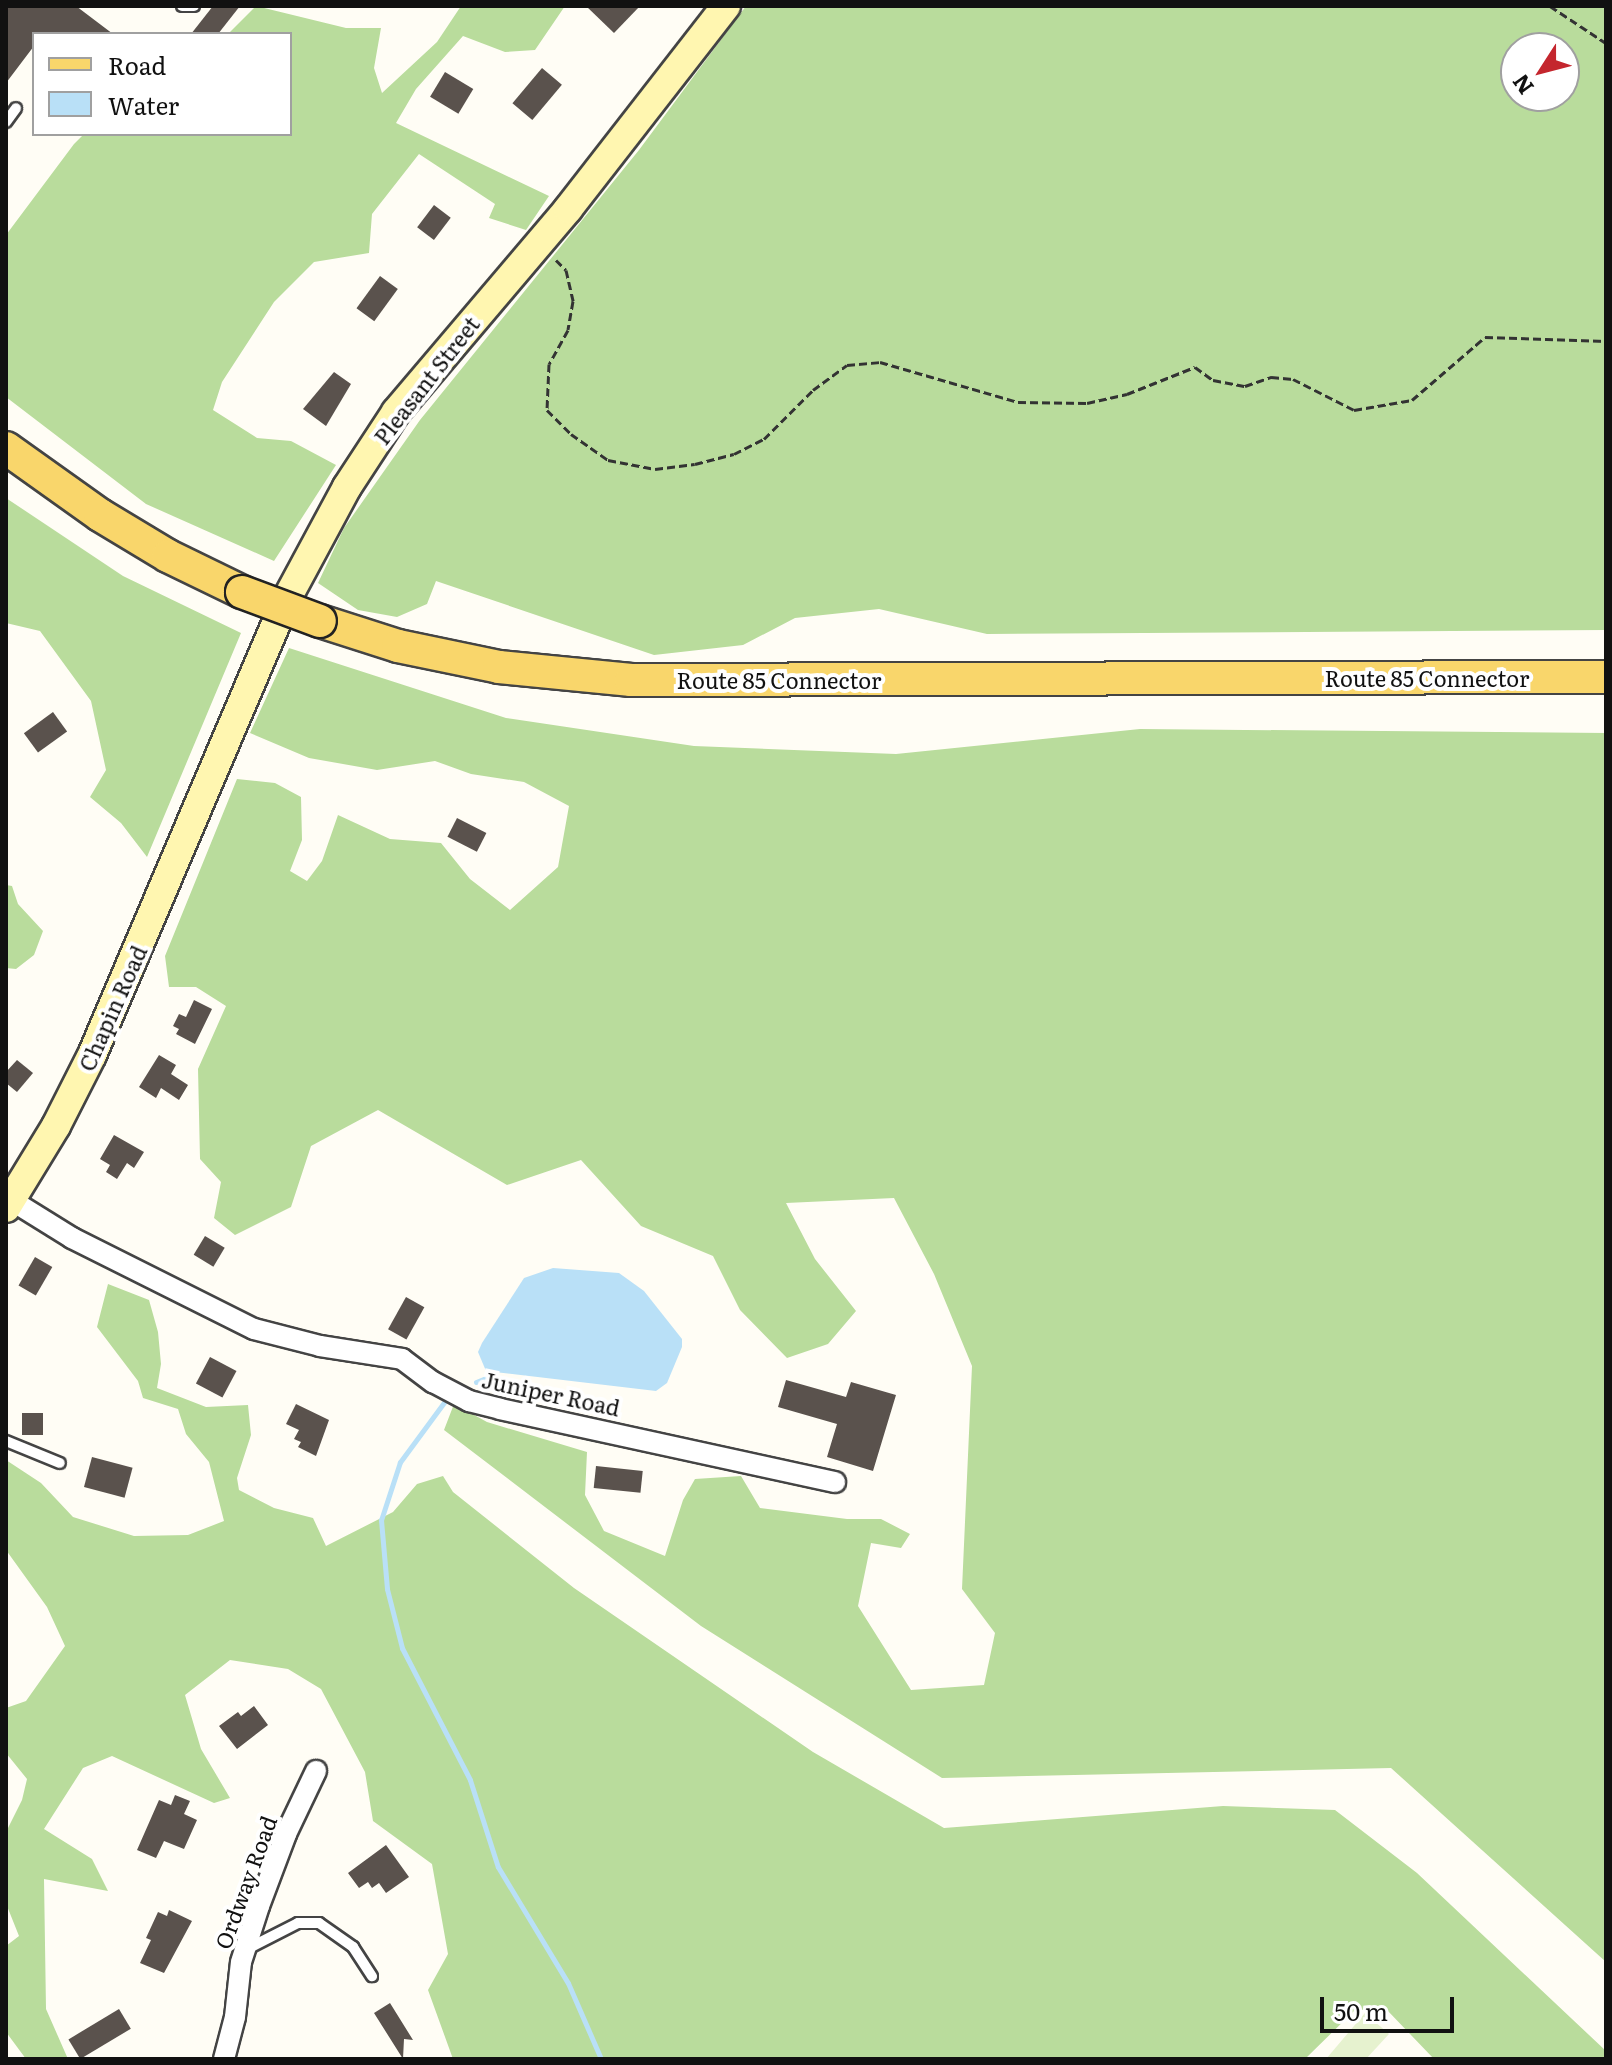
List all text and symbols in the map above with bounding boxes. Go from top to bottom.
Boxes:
legend [32,32,292,136]
north arrow [1500,32,1580,112]
text: Road [108,47,166,82]
text: N [1503,68,1541,102]
text: Water [108,87,179,122]
street label: Pleasant Street [368,311,484,449]
street label: Route 85 Connector [1325,665,1529,691]
street label: Route 85 Connector [677,667,881,693]
street label: Chapin Road [73,941,151,1075]
street label: Juniper Road [480,1365,622,1421]
street label: Ordway Road [209,1812,281,1952]
scale bar [1324,1981,1458,2031]
text: 50 m [1334,1993,1388,2028]

